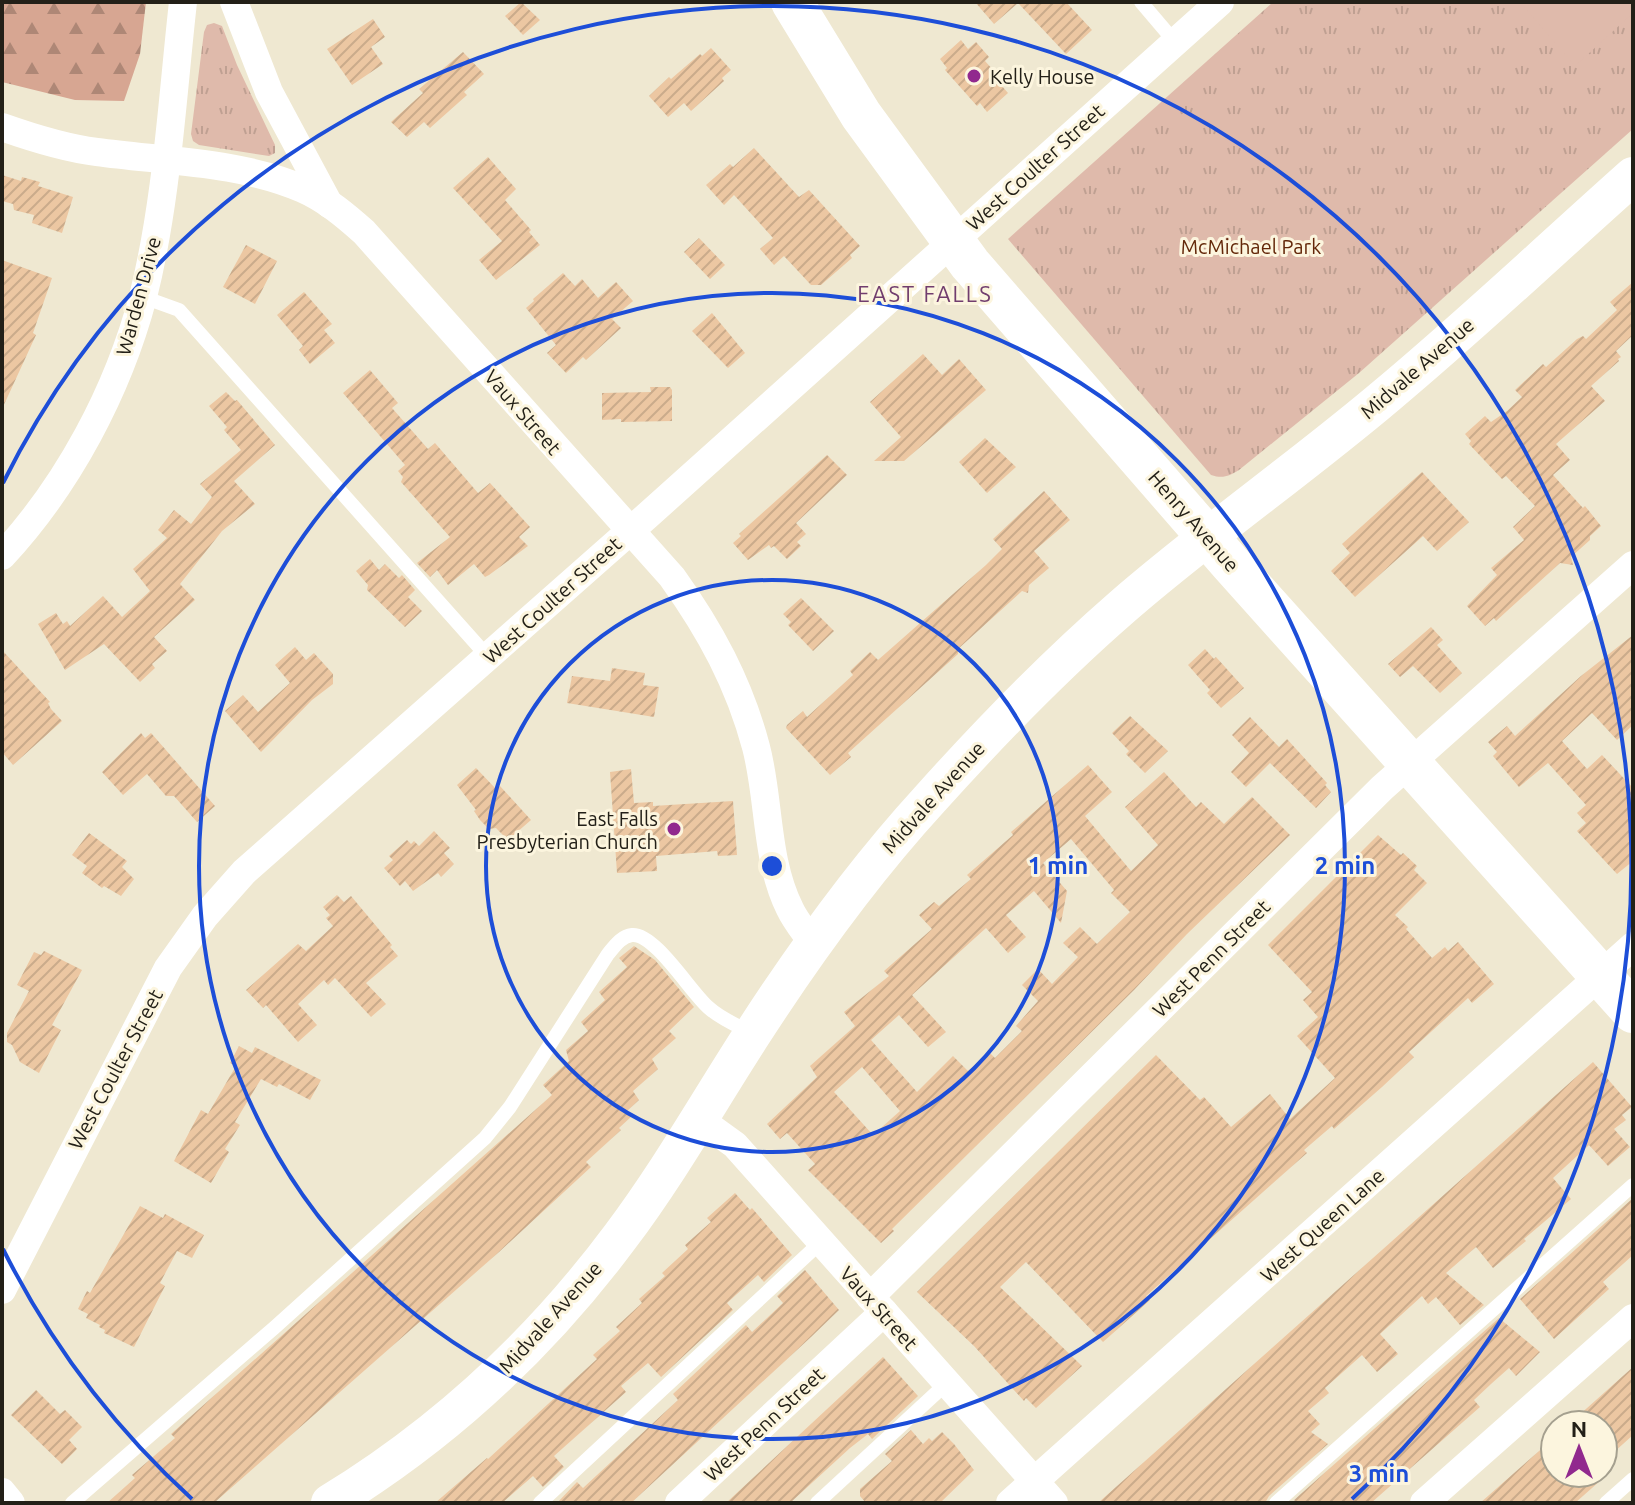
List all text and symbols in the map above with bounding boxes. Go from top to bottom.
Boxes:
place label: Kelly House [990,65,1094,88]
marker: Kelly House [965,67,983,85]
street label: West Coulter Street [961,99,1109,235]
street label: Warden Drive [111,234,165,358]
park label: McMichael Park [1181,235,1321,258]
district label: EAST FALLS [857,281,993,306]
street label: Midvale Avenue [1356,313,1478,423]
street label: Vaux Street [480,365,566,459]
street label: Henry Avenue [1144,466,1244,576]
street label: West Coulter Street [478,532,626,668]
street label: Midvale Avenue [877,736,989,858]
place label: East Falls Presbyterian Church [477,807,658,853]
marker: East Falls Presbyterian Church [665,820,683,838]
centre of rings [758,852,786,880]
text: 1 min [1028,852,1088,879]
text: 2 min [1315,852,1375,879]
street label: West Penn Street [1148,895,1274,1021]
street label: West Coulter Street [63,985,167,1153]
street label: West Queen Lane [1255,1163,1389,1287]
street label: Midvale Avenue [494,1256,606,1378]
street label: Vaux Street [835,1261,923,1355]
street label: West Penn Street [699,1362,829,1486]
north arrow [1539,1409,1619,1489]
text: N [1571,1416,1587,1441]
text: 3 min [1349,1460,1409,1487]

